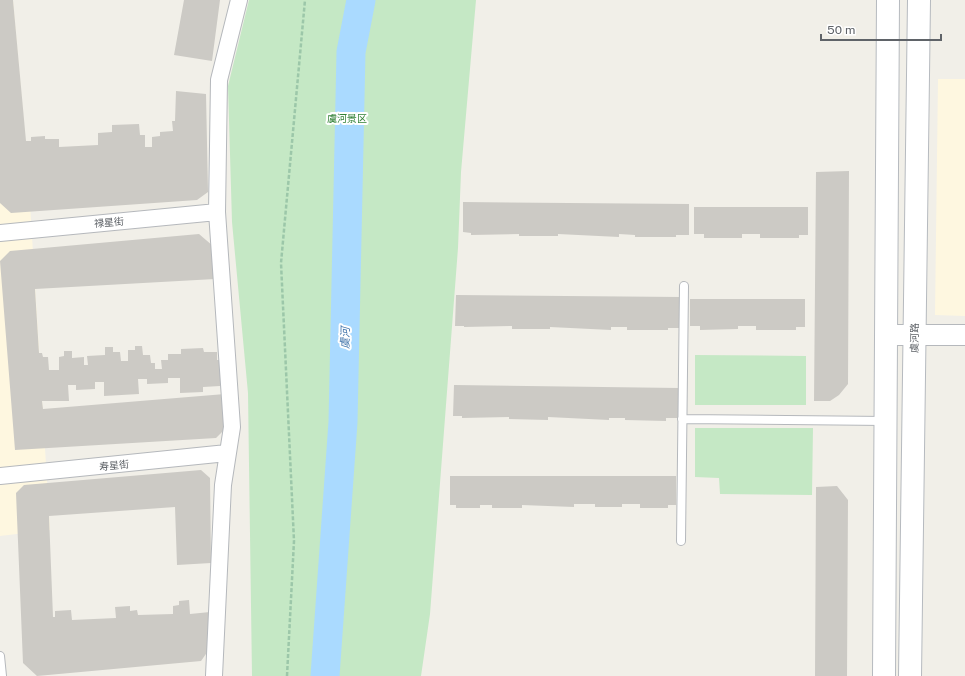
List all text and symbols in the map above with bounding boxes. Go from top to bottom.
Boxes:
scale bar [821,16,941,42]
text: 50 m [827,23,855,37]
park label: 虞河景区 [327,112,367,124]
street label: 禄星街 [94,215,124,229]
street label: 虞河路 [908,323,920,353]
water label: 虞河 [339,325,351,349]
street label: 寿星街 [98,457,130,473]

